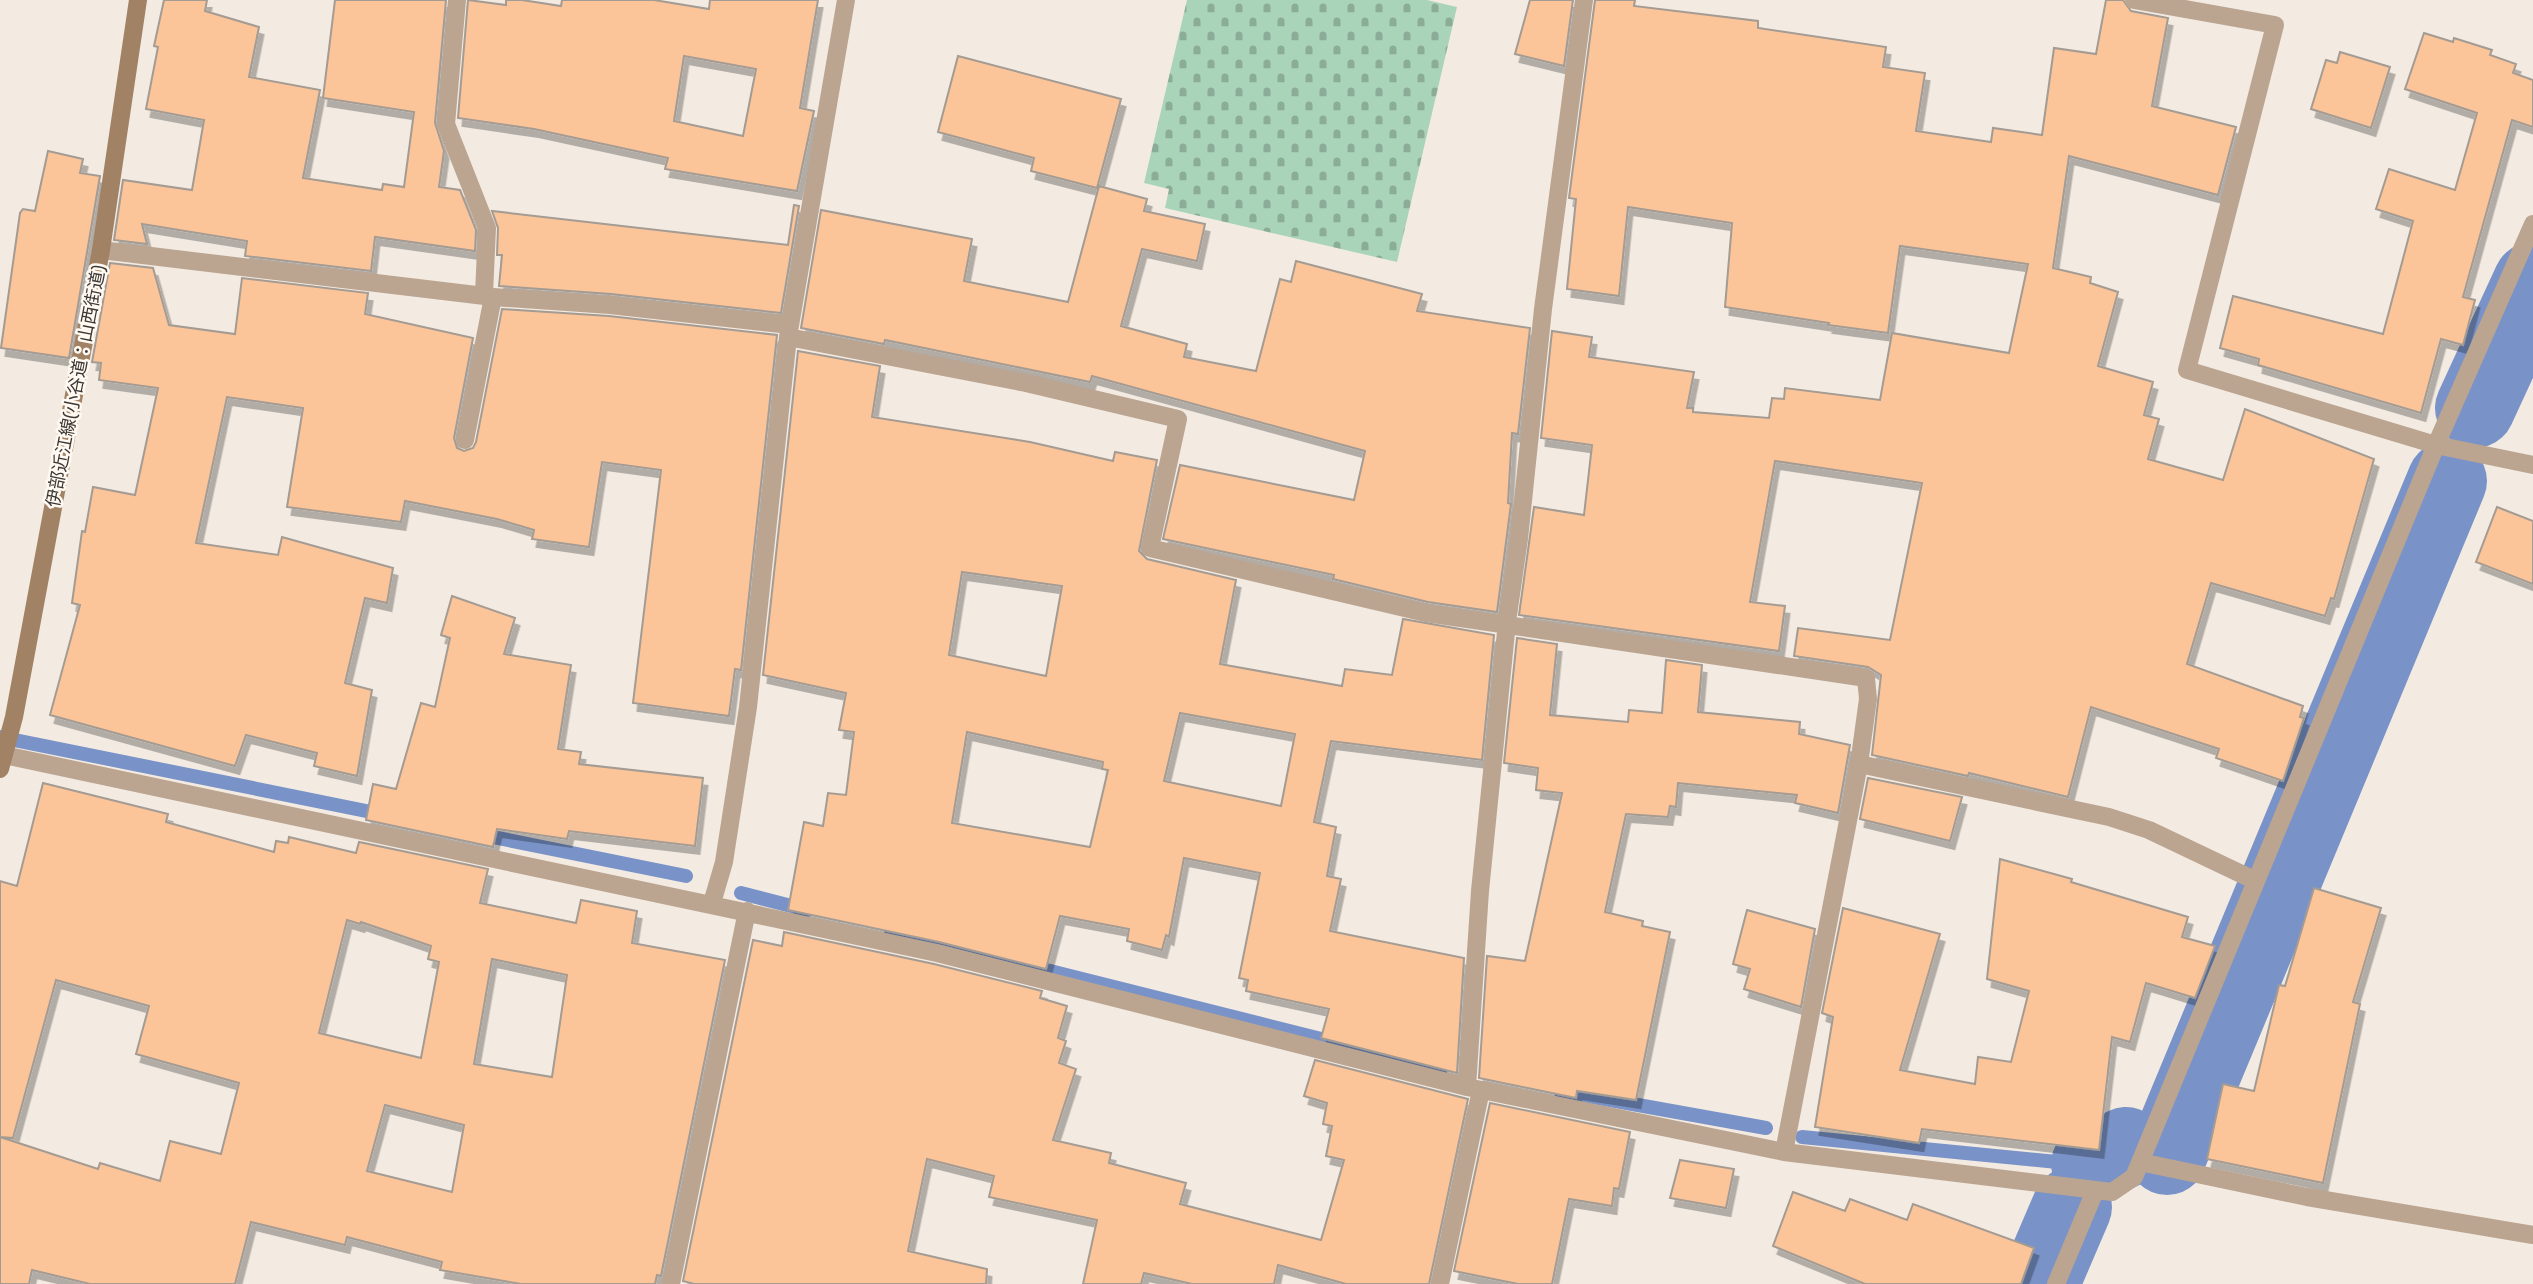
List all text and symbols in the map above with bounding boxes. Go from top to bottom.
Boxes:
street label: 伊部近江線(小谷道：山西街道) [42,263,110,509]

